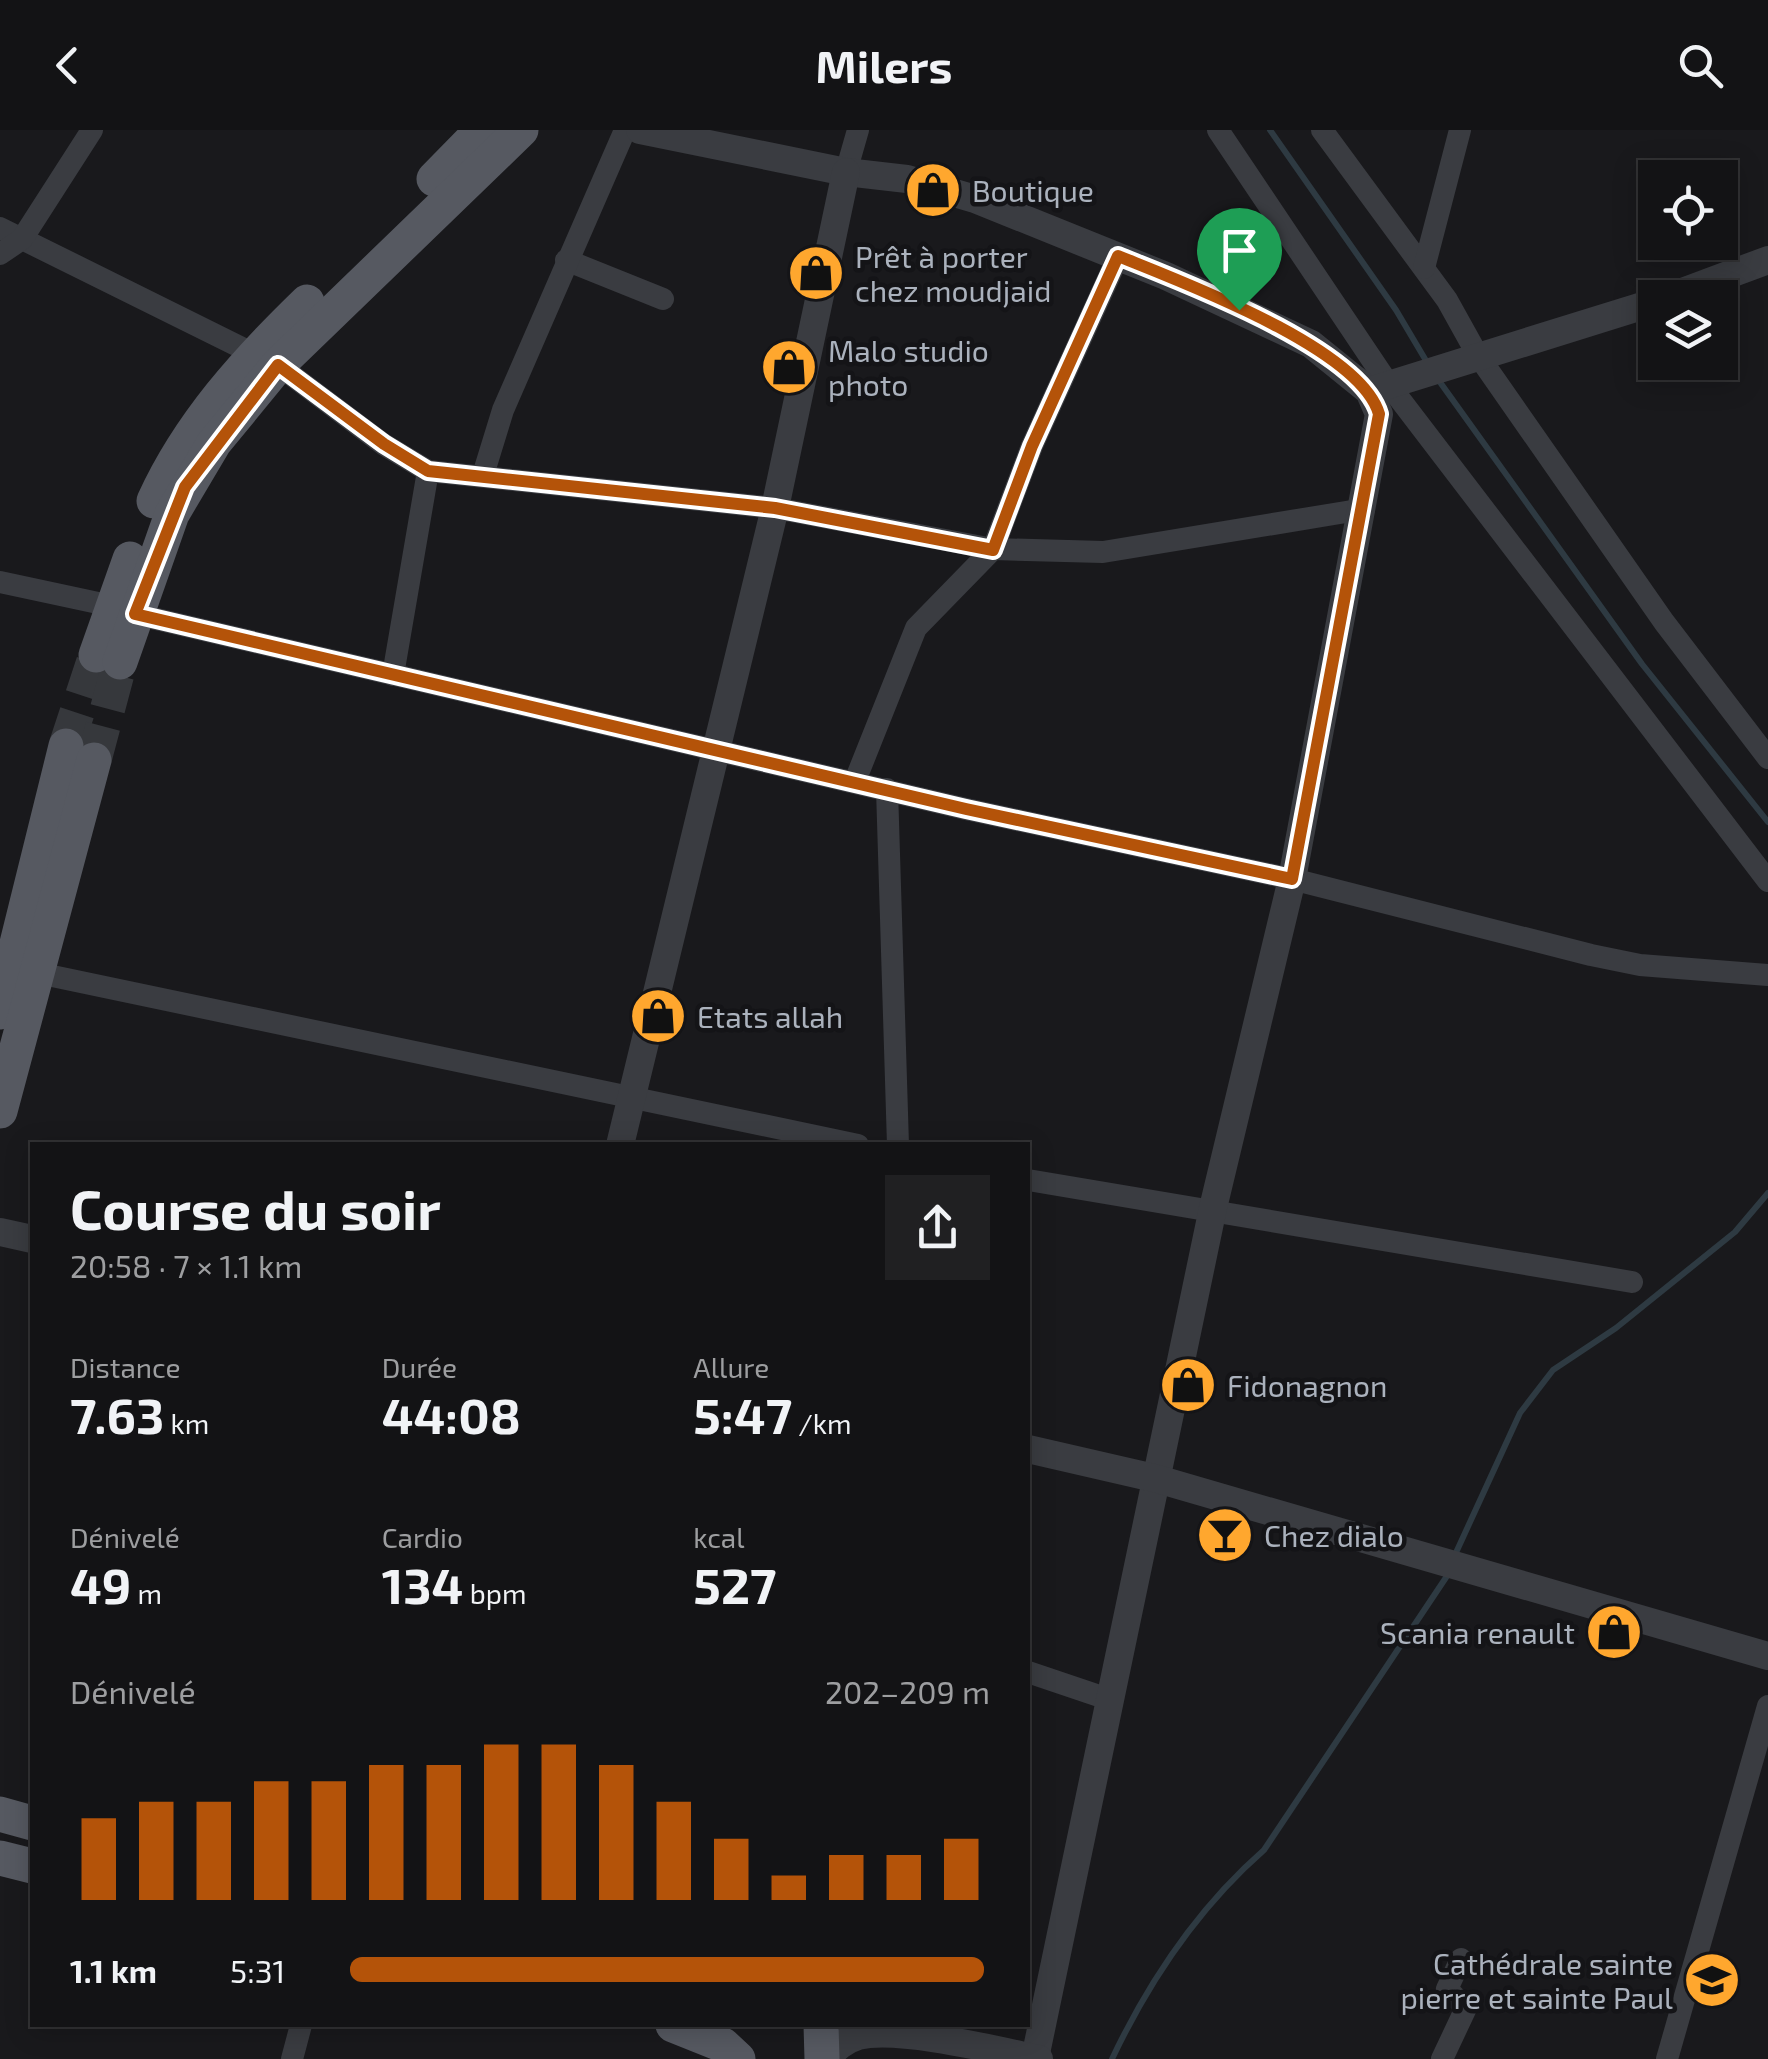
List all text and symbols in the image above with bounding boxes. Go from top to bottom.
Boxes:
icon: back [40,38,95,93]
text: Milers [816,38,952,92]
icon: search [1673,38,1728,93]
shop icon: Boutique [903,160,963,220]
map controls [1638,160,1738,380]
button: locate [1638,160,1738,260]
place label: Boutique [972,172,1094,208]
pin [1197,208,1282,311]
icon: arrive [1212,223,1267,278]
place label: Prêt à porter chez moudjaid [855,238,1051,308]
shop icon: Prêt à porter chez moudjaid [786,243,846,303]
button: layers [1638,280,1738,380]
place label: Malo studio photo [828,332,989,402]
shop icon: Malo studio photo [759,337,819,397]
shop icon: Etats allah [628,986,688,1046]
place label: Etats allah [697,998,843,1034]
text: Course du soir [70,1175,441,1241]
button: share [885,1175,990,1280]
text: 20:58 · 7 × 1.1 km [70,1246,302,1284]
text: Distance [70,1350,181,1384]
text: Durée [382,1350,457,1384]
text: Allure [693,1350,769,1384]
shop icon: Fidonagnon [1158,1355,1218,1415]
place label: Fidonagnon [1227,1367,1387,1403]
text: 7.63 [70,1384,164,1444]
text: 44:08 [382,1384,521,1444]
text: 5:47 [693,1384,792,1444]
text: km [164,1406,209,1440]
text: /km [792,1406,852,1440]
bar icon: Chez dialo [1195,1505,1255,1565]
place label: Chez dialo [1264,1517,1404,1553]
text: Dénivelé [70,1520,180,1554]
text: Cardio [382,1520,463,1554]
text: kcal [693,1520,745,1554]
text: 49 [70,1554,131,1614]
text: 134 [382,1554,463,1614]
text: 527 [693,1554,776,1614]
text: m [131,1576,162,1610]
text: bpm [463,1576,526,1610]
shop icon: Scania renault [1584,1602,1644,1662]
place label: Scania renault [1380,1614,1575,1650]
text: Dénivelé [70,1672,196,1710]
text: 202–209 m [825,1672,990,1710]
place label: Cathédrale sainte pierre et sainte Paul [1400,1945,1673,2015]
school or university icon: Cathédrale sainte pierre et sainte Paul [1682,1950,1742,2010]
text: 1.1 km [70,1951,157,1989]
text: 5:31 [230,1951,285,1989]

